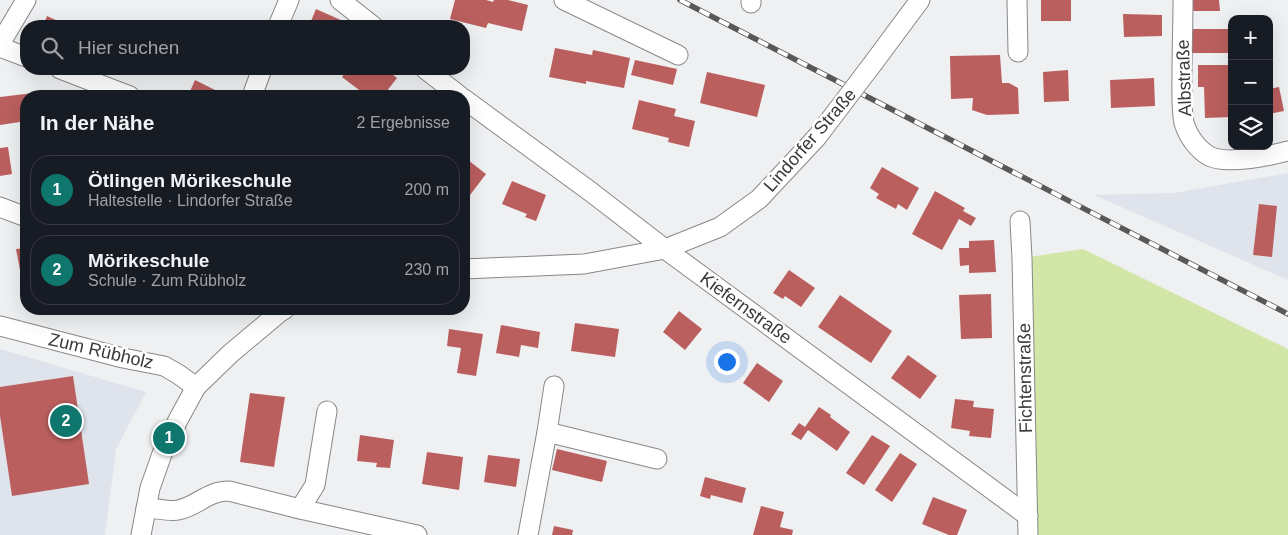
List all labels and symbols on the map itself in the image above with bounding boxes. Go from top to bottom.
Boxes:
street label: Albstraße [1173,39,1195,117]
street label: Lindorfer Straße [760,84,860,196]
street label: Kiefernstraße [696,268,796,348]
street label: Fichtenstraße [1014,323,1036,433]
street label: Zum Rübholz [47,329,155,373]
your location [714,349,740,375]
pin: 2 [50,402,82,440]
pin: 1 [153,419,185,457]

